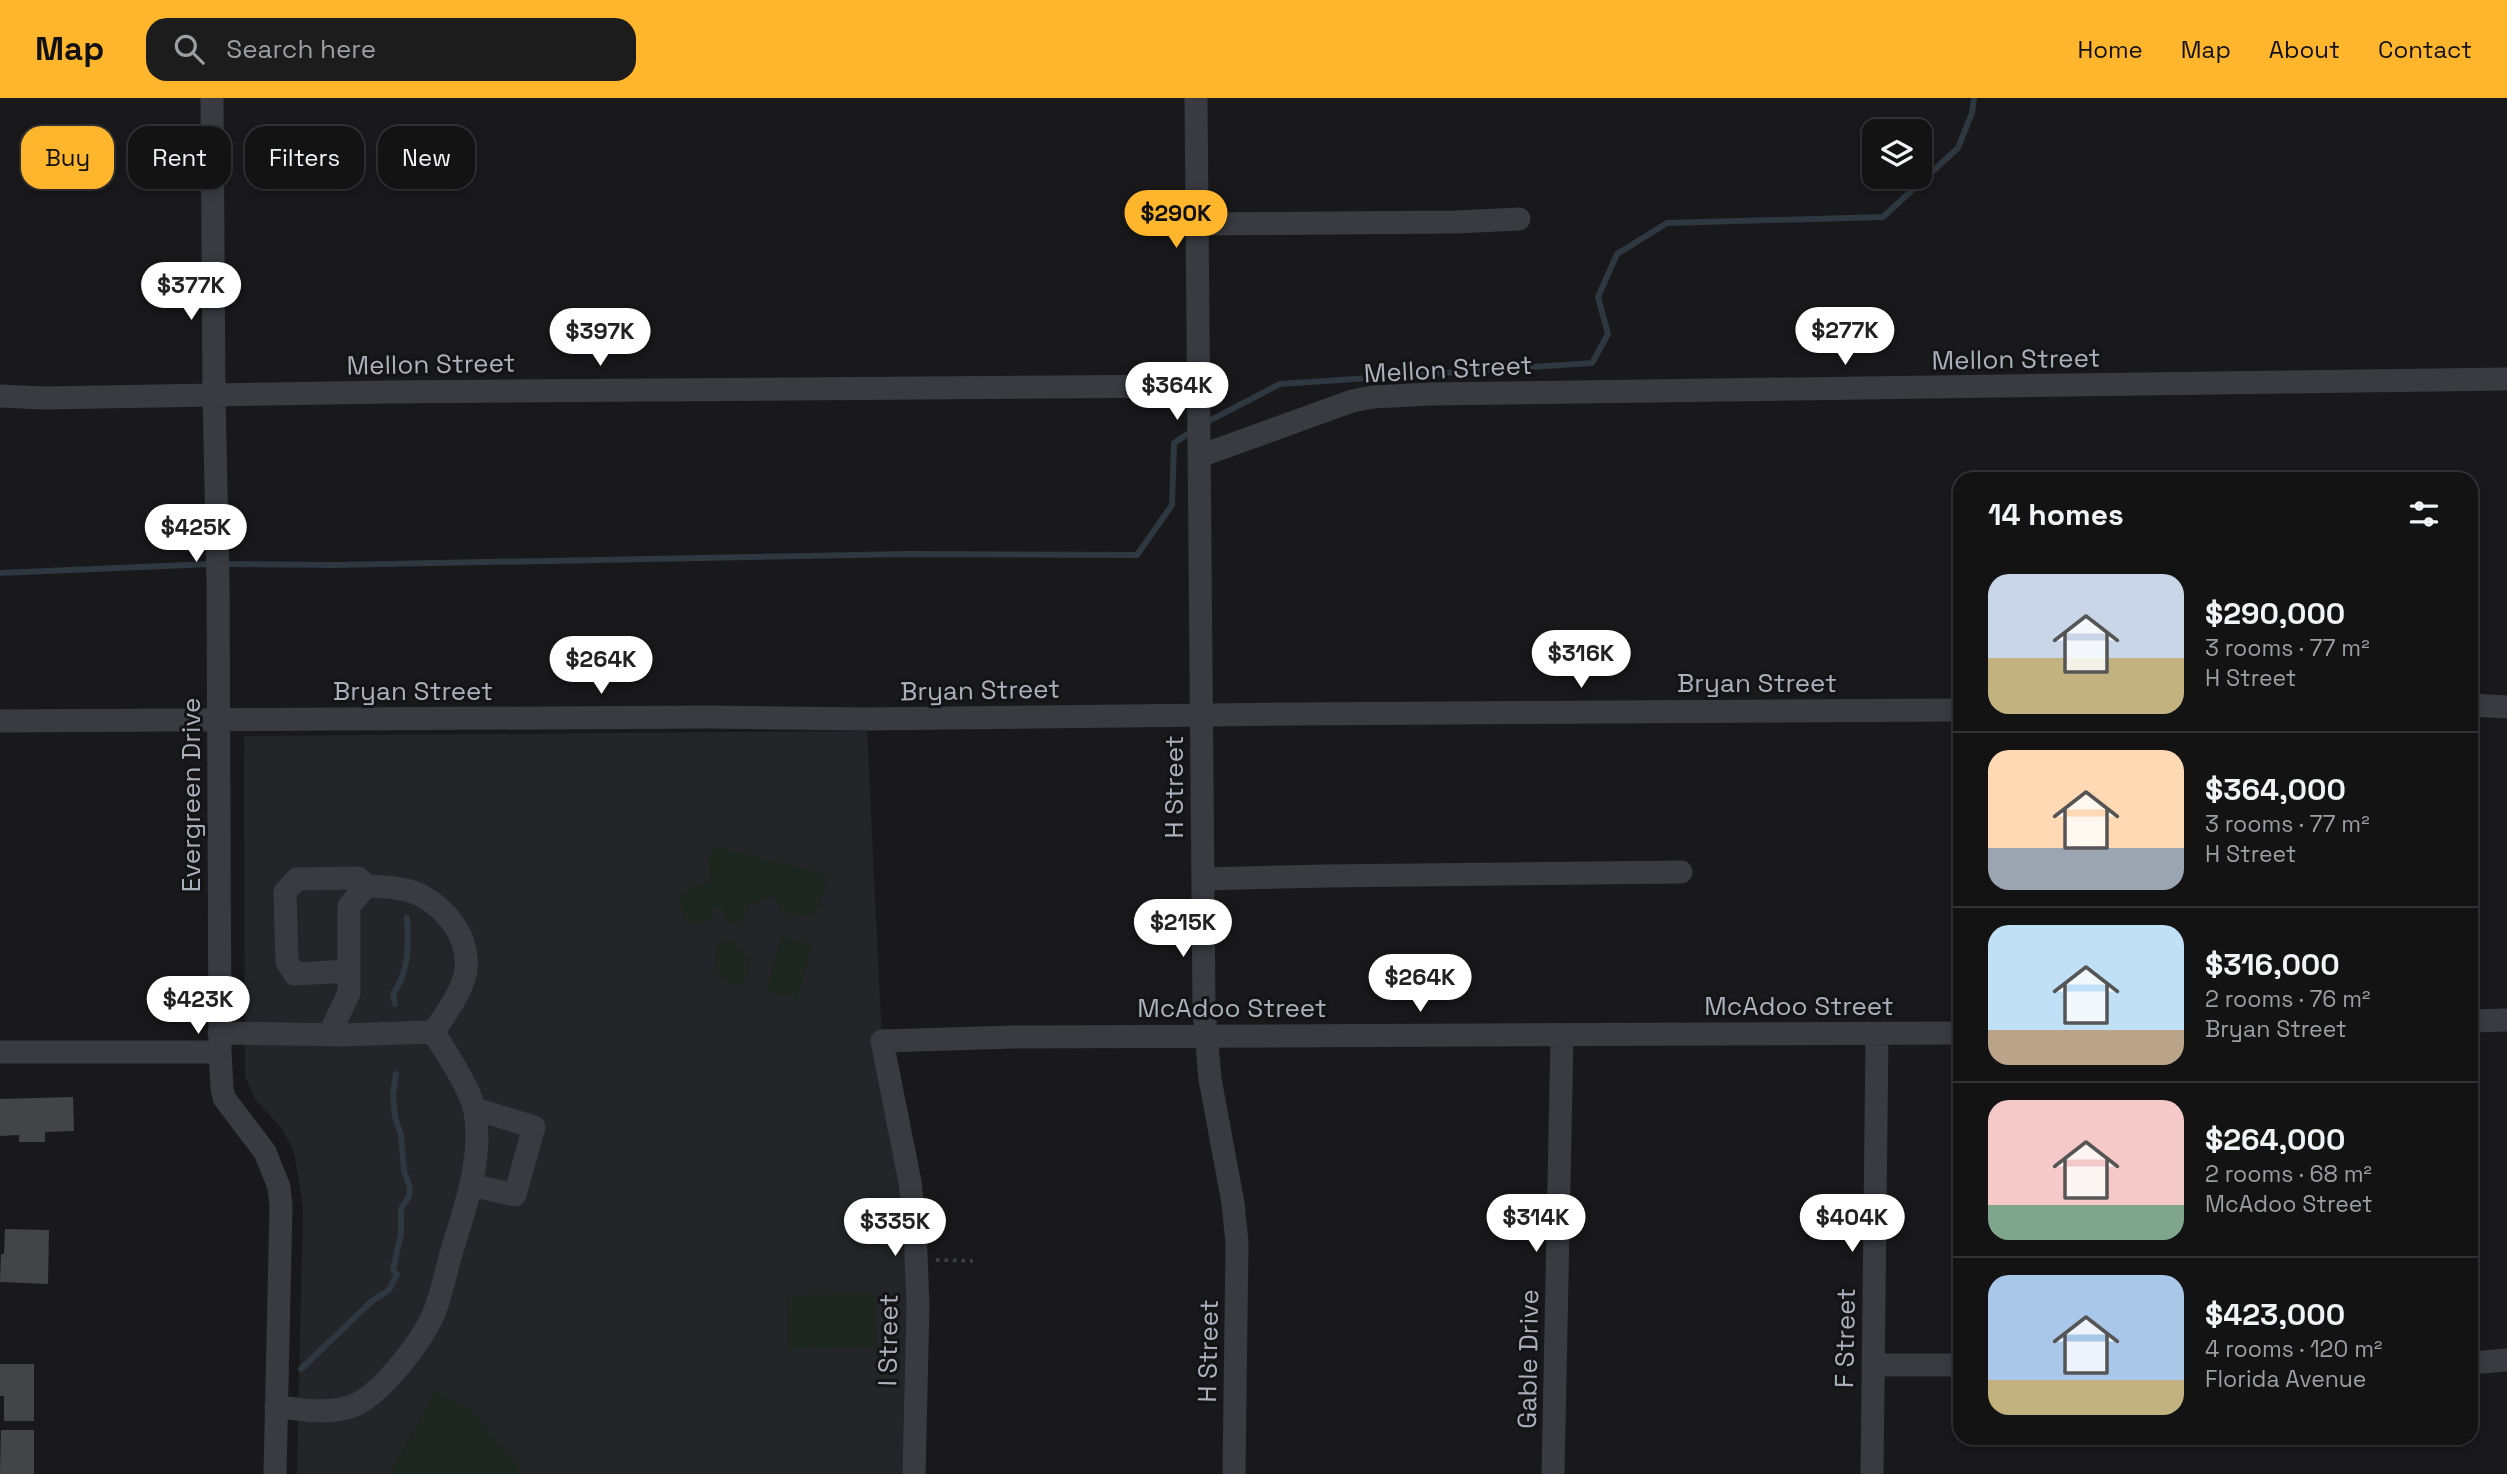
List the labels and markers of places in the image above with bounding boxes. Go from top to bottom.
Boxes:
pin: $290K [1127,190,1225,250]
pin: $377K [142,262,240,322]
pin: $397K [551,308,649,368]
pin: $277K [1796,308,1894,367]
pin: $364K [1128,362,1226,422]
pin: $425K [147,504,245,564]
pin: $316K [1532,630,1630,690]
pin: $264K [552,636,650,696]
pin: $215K [1134,900,1232,959]
pin: $264K [1371,954,1469,1014]
pin: $423K [149,976,247,1036]
pin: $314K [1487,1194,1585,1254]
pin: $404K [1803,1194,1901,1254]
pin: $335K [846,1198,944,1258]

